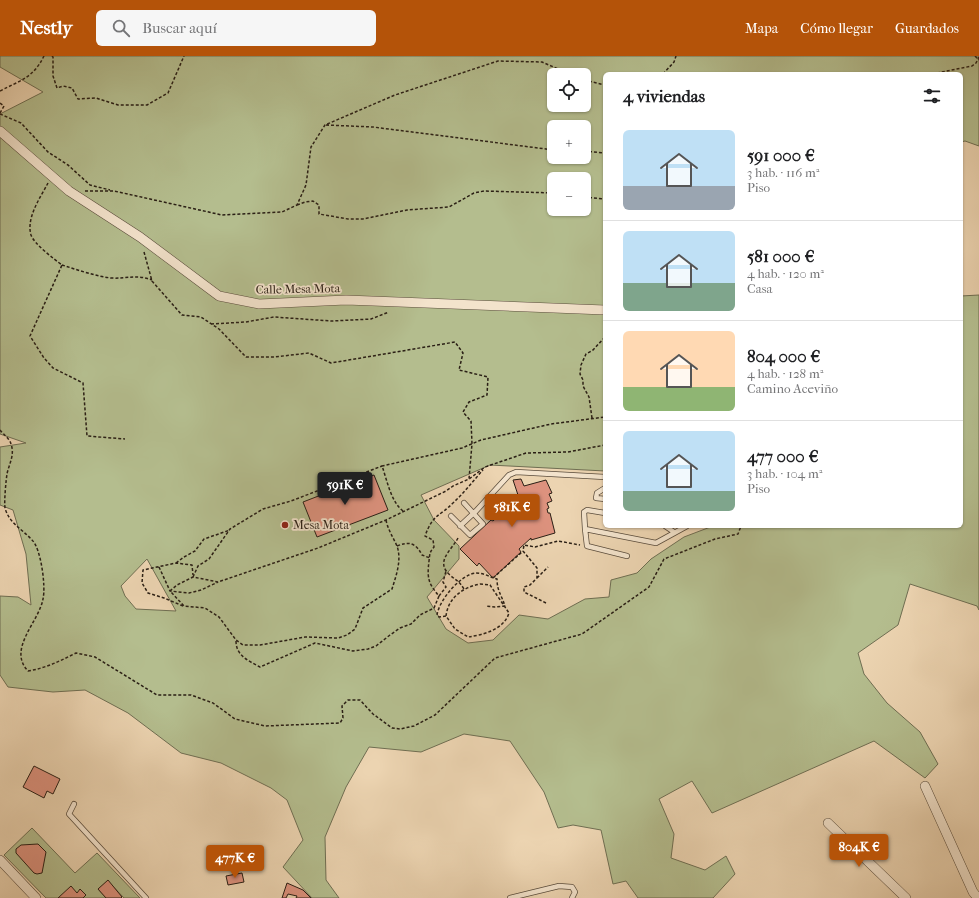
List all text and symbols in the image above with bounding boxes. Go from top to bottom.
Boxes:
search box [96,10,376,46]
text: Nestly [20,17,72,39]
icon: search [110,17,132,39]
text: Buscar aquí [142,19,217,37]
text: Mapa [745,20,778,37]
text: Cómo llegar [800,20,873,37]
text: Guardados [895,20,959,37]
map controls [547,68,591,216]
button: locate [547,68,591,112]
icon: filters [921,85,943,107]
text: 4 viviendas [623,86,705,106]
button: + [547,120,591,164]
text: 591 000 € [747,145,815,165]
icon: home [655,146,703,194]
text: 3 hab. · 116 m² [747,165,819,180]
button: − [547,172,591,216]
text: Piso [747,180,770,195]
text: 581 000 € [747,246,815,266]
icon: home [655,247,703,295]
text: 4 hab. · 120 m² [747,266,824,281]
street label: Calle Mesa Mota [256,281,341,297]
text: Casa [747,281,773,296]
text: 804 000 € [747,346,820,366]
icon: home [655,347,703,395]
text: 4 hab. · 128 m² [747,366,823,381]
text: Camino Aceviño [747,381,838,396]
text: 477 000 € [747,446,819,466]
icon: home [655,447,703,495]
text: 3 hab. · 104 m² [747,466,822,481]
pin: 591K € [312,472,378,506]
text: 591K € [326,477,364,492]
text: Piso [747,481,770,496]
pin: 581K € [479,494,545,528]
text: 581K € [494,499,530,514]
place label: Mesa Mota [293,518,349,532]
marker: Mesa Mota [280,520,290,530]
pin: 804K € [826,834,892,868]
text: 804K € [838,839,880,854]
pin: 477K € [202,845,268,879]
text: 477K € [215,850,255,865]

